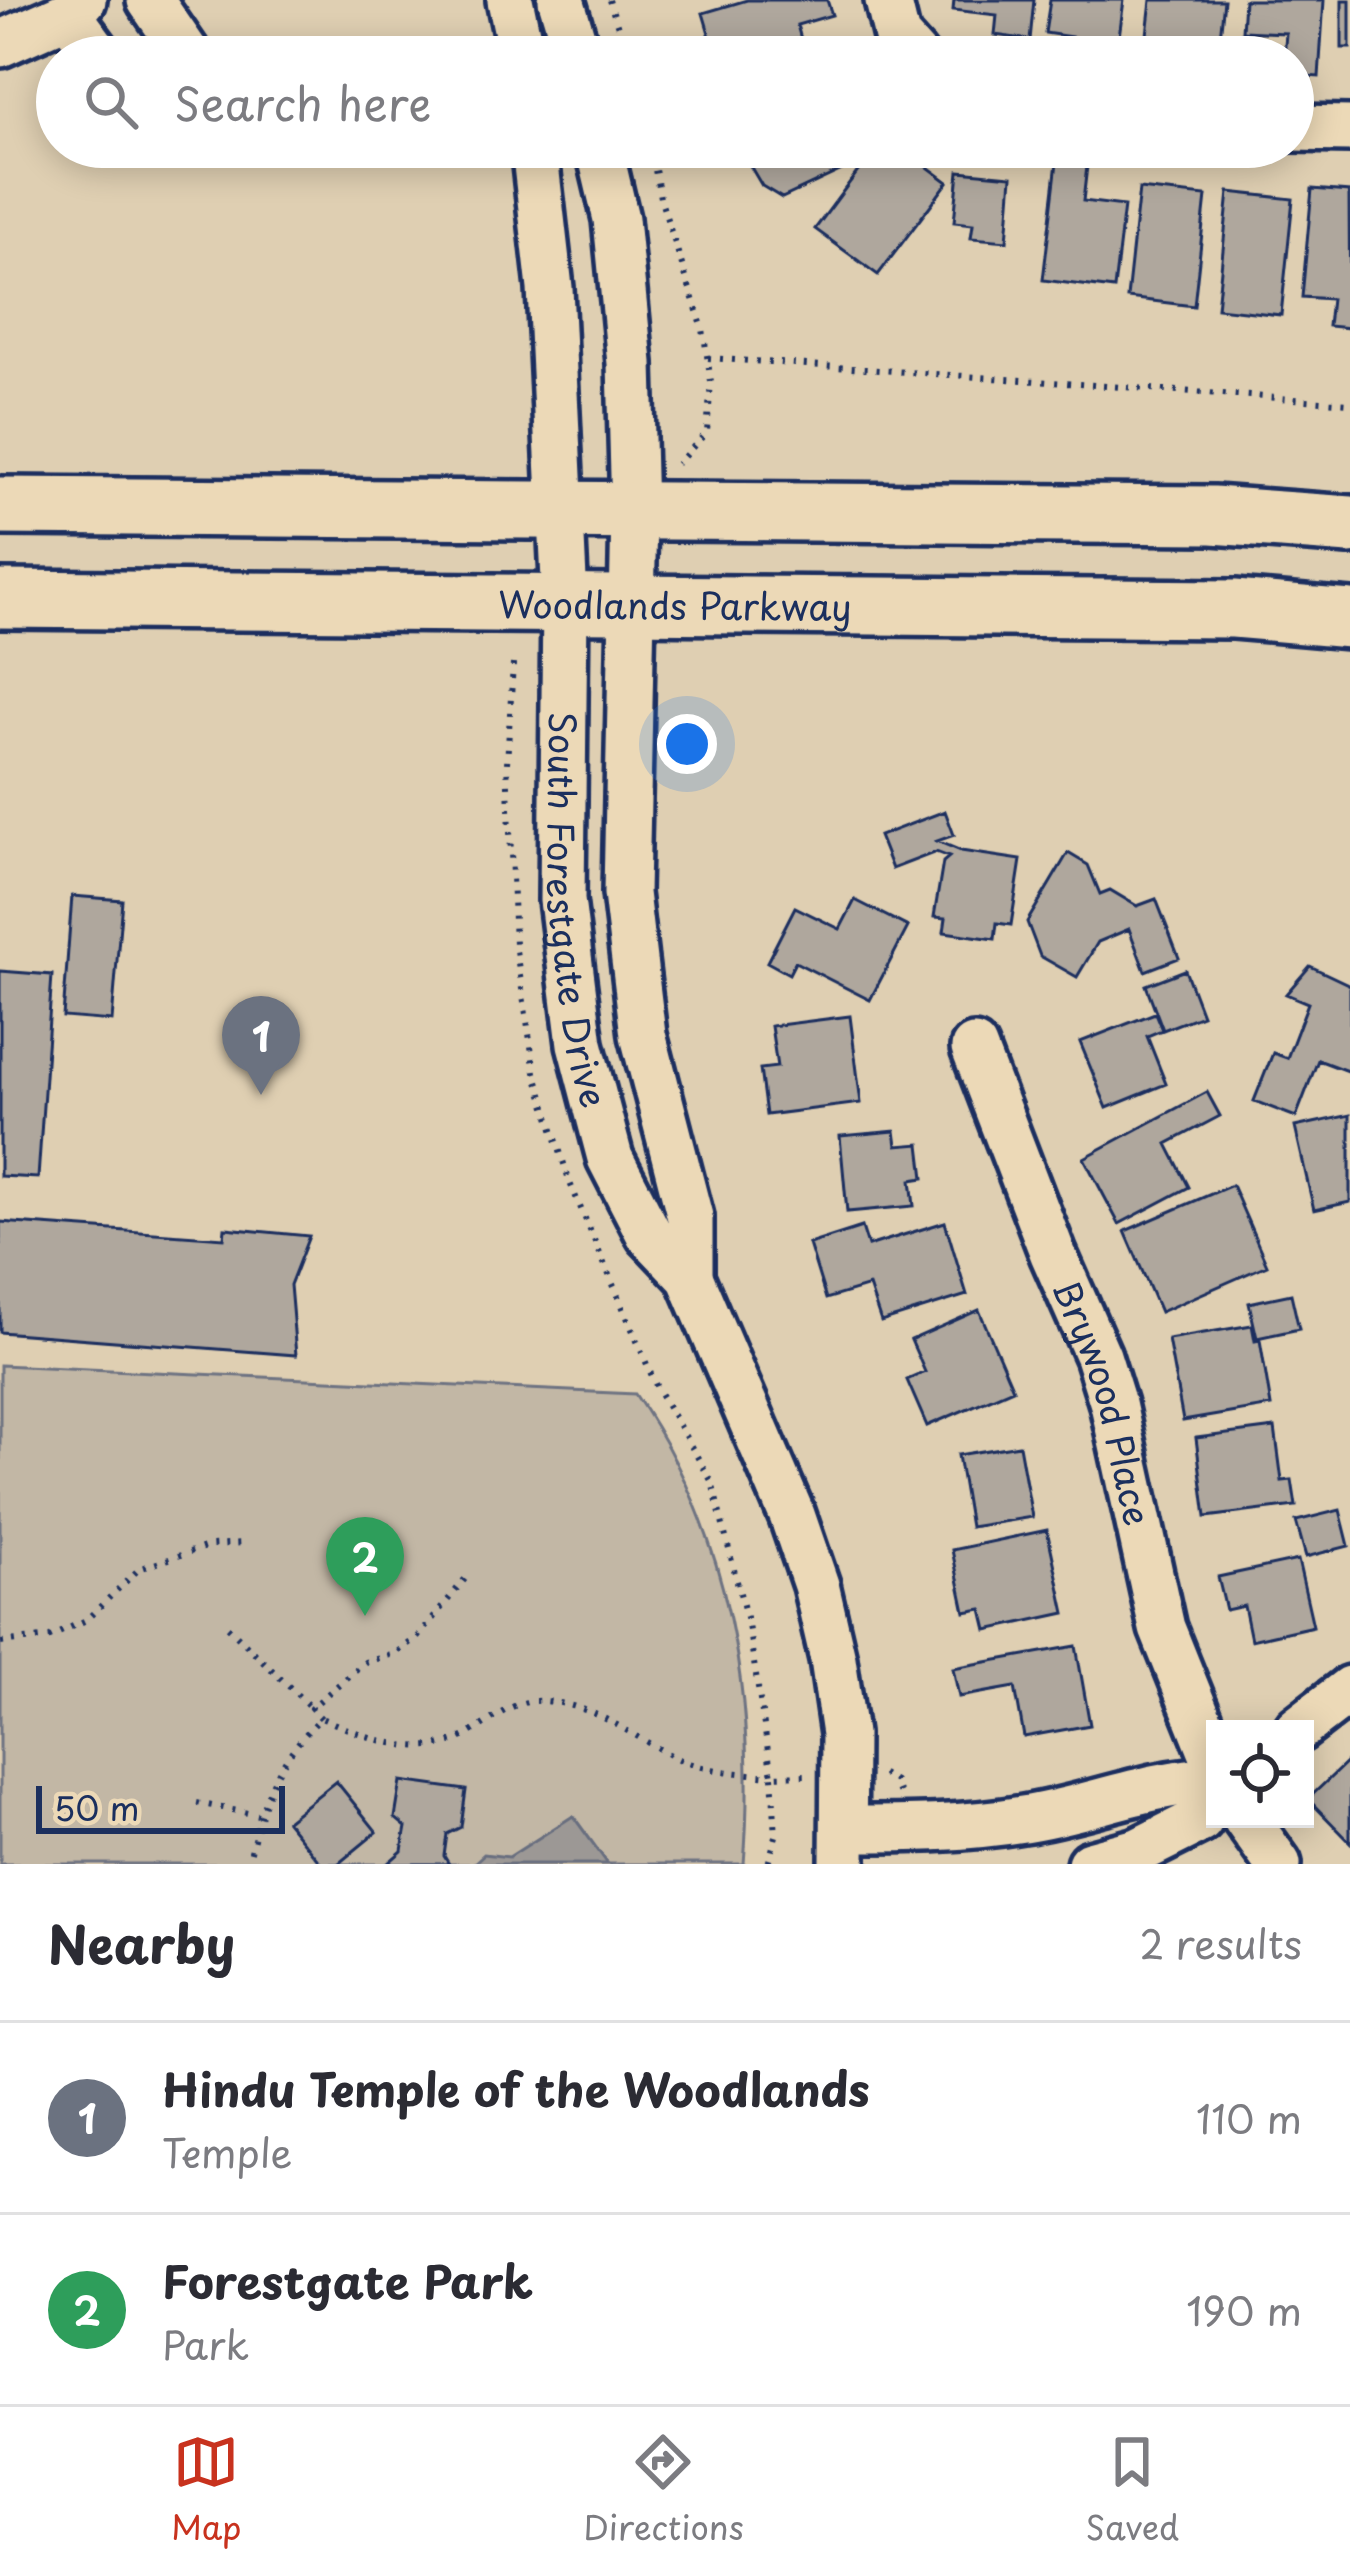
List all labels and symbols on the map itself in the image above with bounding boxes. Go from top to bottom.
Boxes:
street label: Woodlands Parkway [498,576,852,633]
street label: South Forestgate Drive [535,712,622,1113]
your location [657,714,717,774]
pin: 1 [222,996,300,1095]
street label: Brywood Place [1040,1270,1166,1530]
pin: 2 [326,1517,404,1616]
scale bar [36,1780,285,1833]

